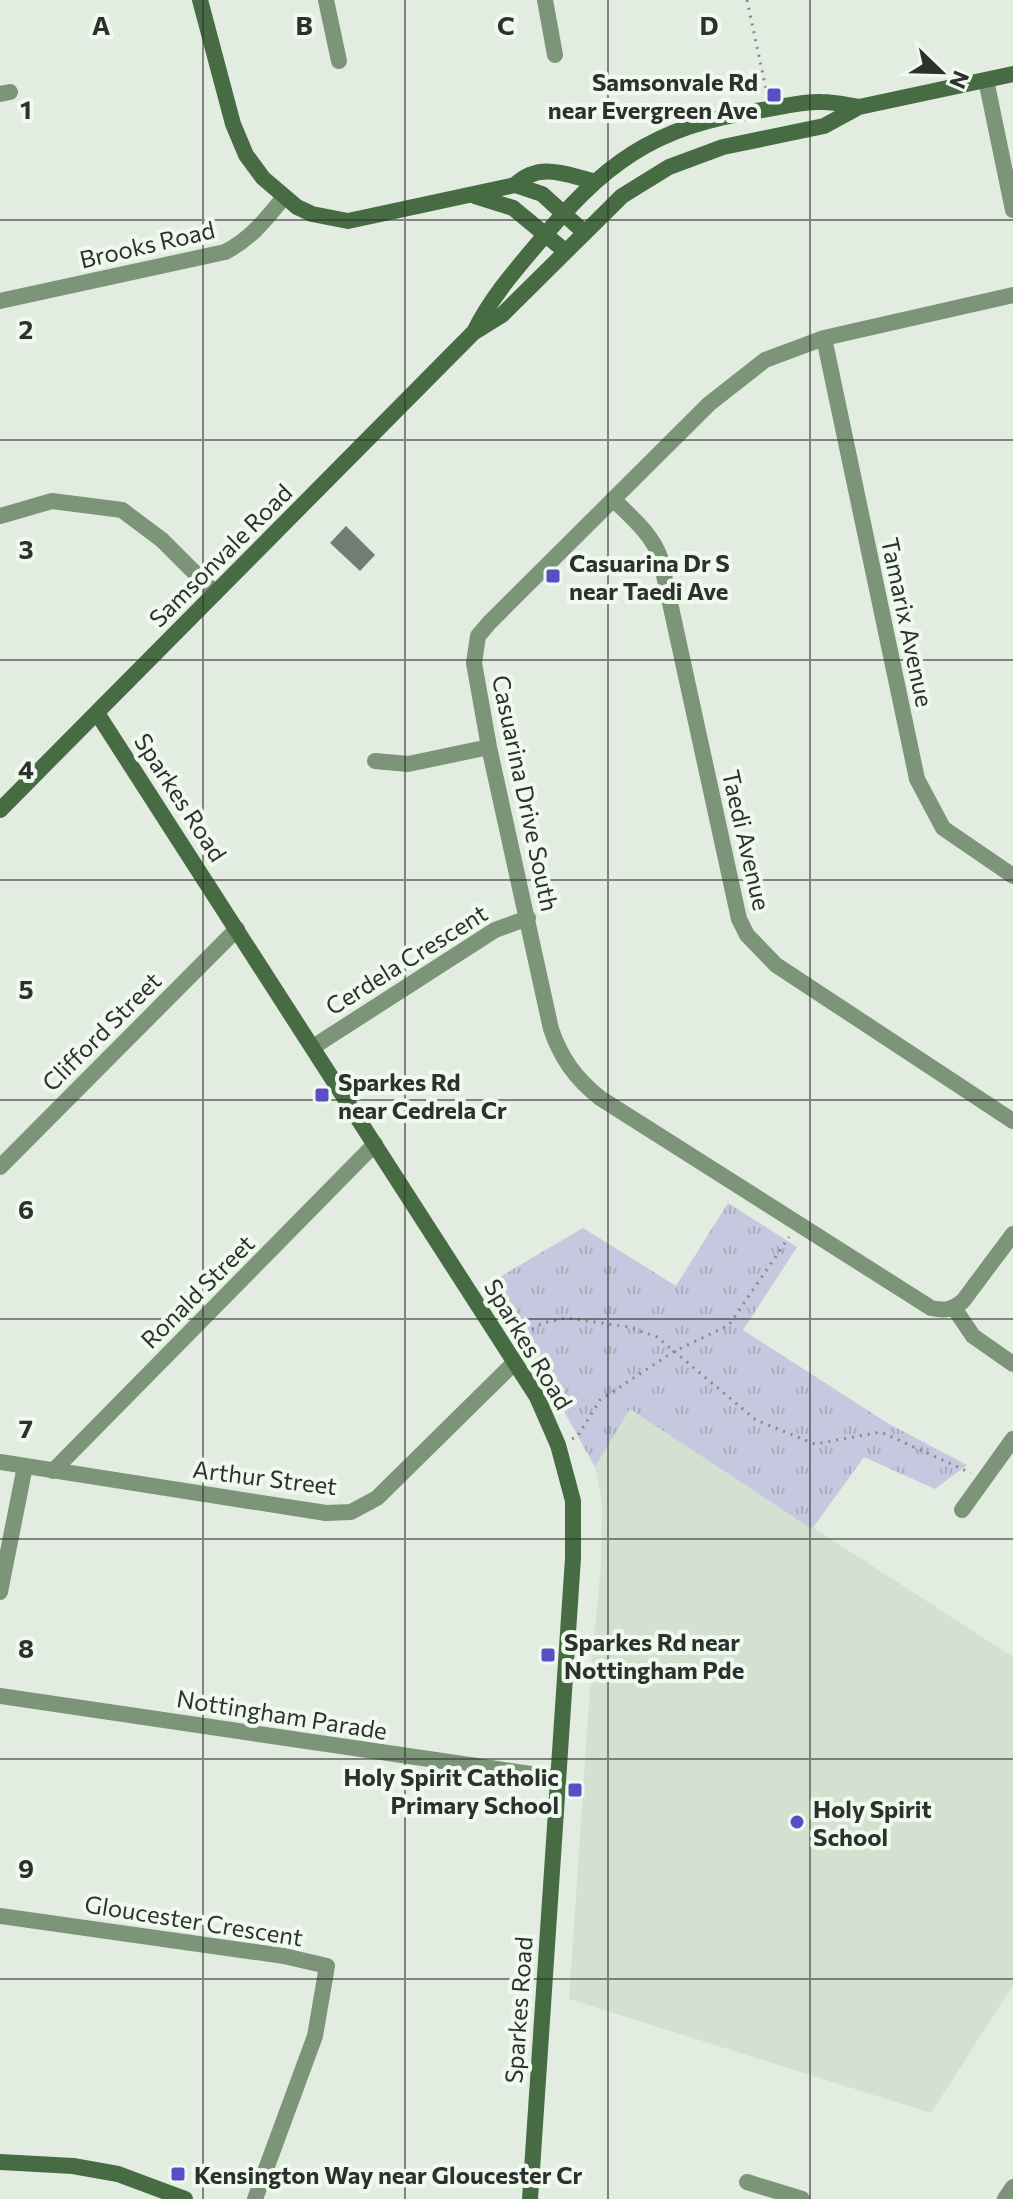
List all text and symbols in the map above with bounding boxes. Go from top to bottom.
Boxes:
text: A [92,9,111,40]
text: B [295,9,313,40]
text: C [497,9,515,40]
text: D [699,9,719,40]
north arrow [901,32,981,112]
place label: Samsonvale Rd near Evergreen Ave [548,67,758,124]
text: N [944,67,976,93]
marker: Samsonvale Rd near Evergreen Ave [765,86,783,104]
text: 1 [20,93,32,124]
street label: Brooks Road [77,214,217,274]
text: 2 [19,313,33,344]
street label: Samsonvale Road [142,477,298,633]
text: 3 [18,533,34,564]
street label: Tamarix Avenue [876,535,940,709]
place label: Casuarina Dr S near Taedi Ave [569,548,730,605]
marker: Casuarina Dr S near Taedi Ave [544,567,562,585]
street label: Casuarina Drive South [487,672,565,914]
street label: Sparkes Road [129,727,233,867]
text: 4 [18,753,34,784]
street label: Taedi Avenue [717,767,777,913]
street label: Cerdela Crescent [320,898,492,1020]
street label: Clifford Street [35,965,167,1097]
text: 5 [18,973,34,1004]
place label: Sparkes Rd near Cedrela Cr [338,1067,507,1124]
marker: Sparkes Rd near Cedrela Cr [313,1086,331,1104]
text: 6 [18,1193,34,1224]
street label: Ronald Street [134,1228,260,1354]
street label: Sparkes Road [479,1273,579,1415]
text: 7 [19,1412,33,1443]
street label: Arthur Street [191,1454,339,1500]
place label: Sparkes Rd near Nottingham Pde [564,1627,744,1684]
text: 8 [18,1632,34,1663]
marker: Sparkes Rd near Nottingham Pde [539,1646,557,1664]
street label: Nottingham Parade [175,1683,389,1745]
place label: Holy Spirit Catholic Primary School [343,1762,559,1819]
marker: Holy Spirit Catholic Primary School [566,1781,584,1799]
place label: Holy Spirit School [813,1794,932,1851]
marker: Holy Spirit School [788,1813,806,1831]
text: 9 [18,1852,34,1883]
street label: Gloucester Crescent [83,1888,305,1952]
street label: Sparkes Road [498,1936,538,2084]
place label: Kensington Way near Gloucester Cr [194,2160,583,2189]
marker: Kensington Way near Gloucester Cr [169,2165,187,2183]

